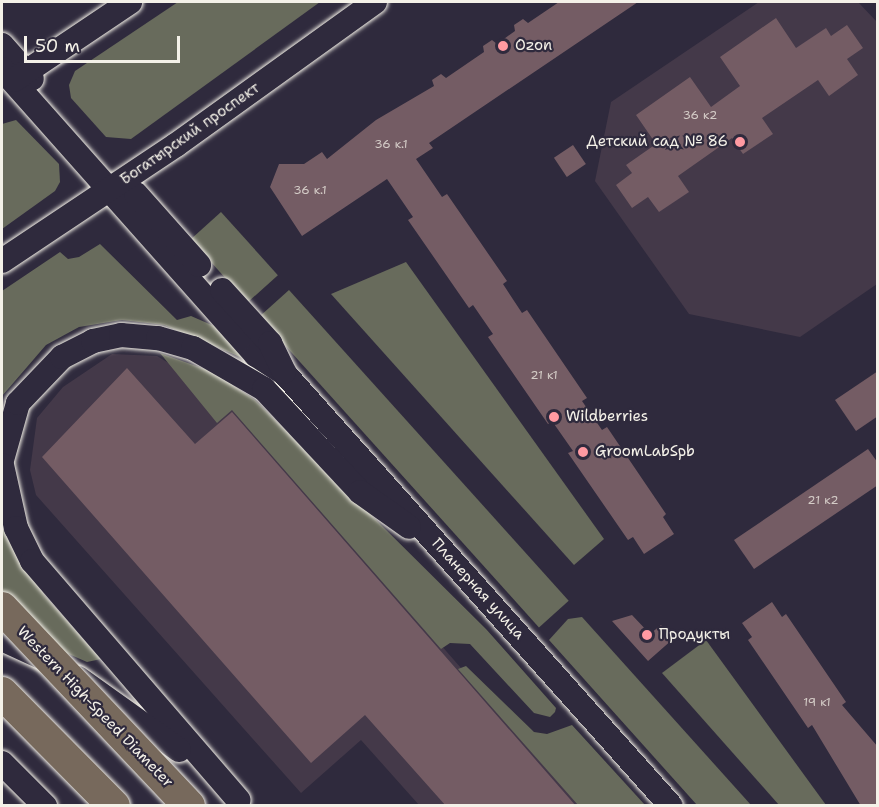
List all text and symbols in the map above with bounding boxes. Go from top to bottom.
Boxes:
scale bar [27,24,183,62]
text: 50 m [35,34,80,58]
place label: Ozon [515,37,552,55]
marker: Ozon [496,39,510,53]
street label: Богатырский проспект [117,79,263,189]
house number: 36 к2 [682,109,718,123]
place label: Детский сад № 86 [587,133,728,151]
marker: Детский сад № 86 [733,135,747,149]
house number: 36 к.1 [374,138,408,152]
house number: 36 к.1 [293,184,327,198]
house number: 21 к1 [530,369,558,383]
place label: Wildberries [566,408,648,426]
marker: Wildberries [547,410,561,424]
place label: GroomLabSpb [595,443,695,461]
marker: GroomLabSpb [576,445,590,459]
house number: 21 к2 [807,494,839,508]
street label: Планерная улица [428,535,528,643]
street label: Western High-Speed Diameter [13,623,177,791]
place label: Продукты [659,626,730,644]
marker: Продукты [640,628,654,642]
house number: 19 к1 [803,696,831,710]

